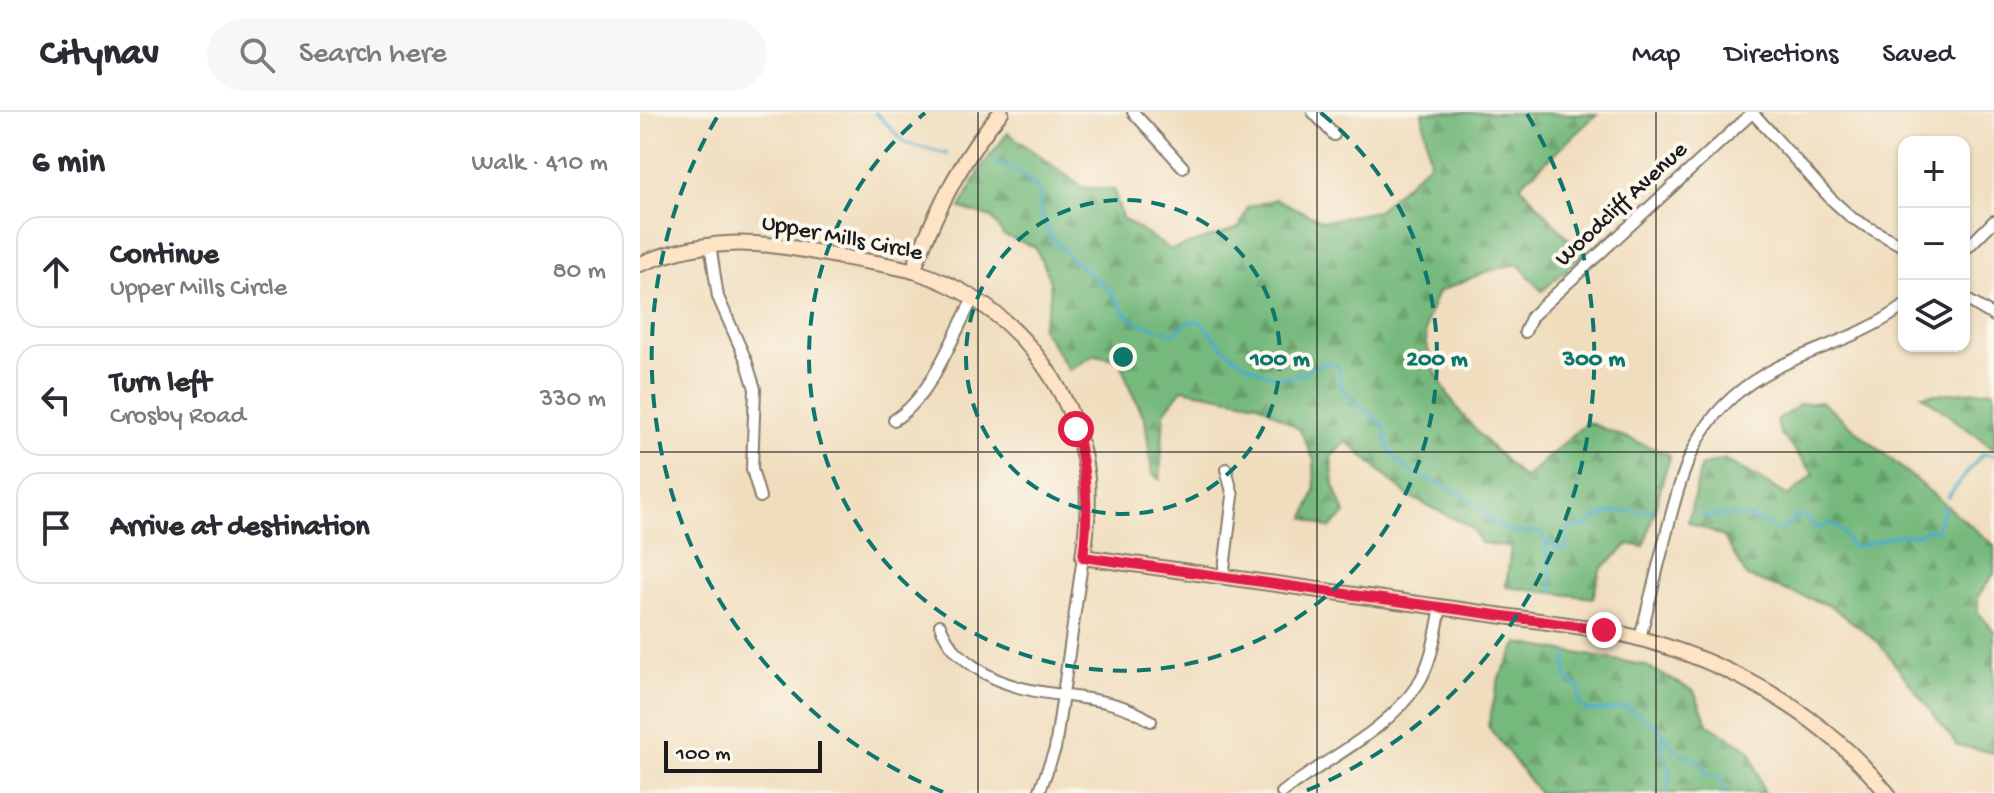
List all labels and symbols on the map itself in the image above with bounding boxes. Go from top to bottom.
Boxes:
street label: Woodcliff Avenue [1550,136,1695,274]
street label: Upper Mills Circle [759,209,926,269]
centre of rings [1109,343,1137,371]
text: 100 m [1249,346,1310,375]
text: 200 m [1406,346,1468,375]
text: 300 m [1562,346,1625,375]
route start [1058,411,1094,447]
route end [1586,612,1622,648]
scale bar [664,737,822,773]

